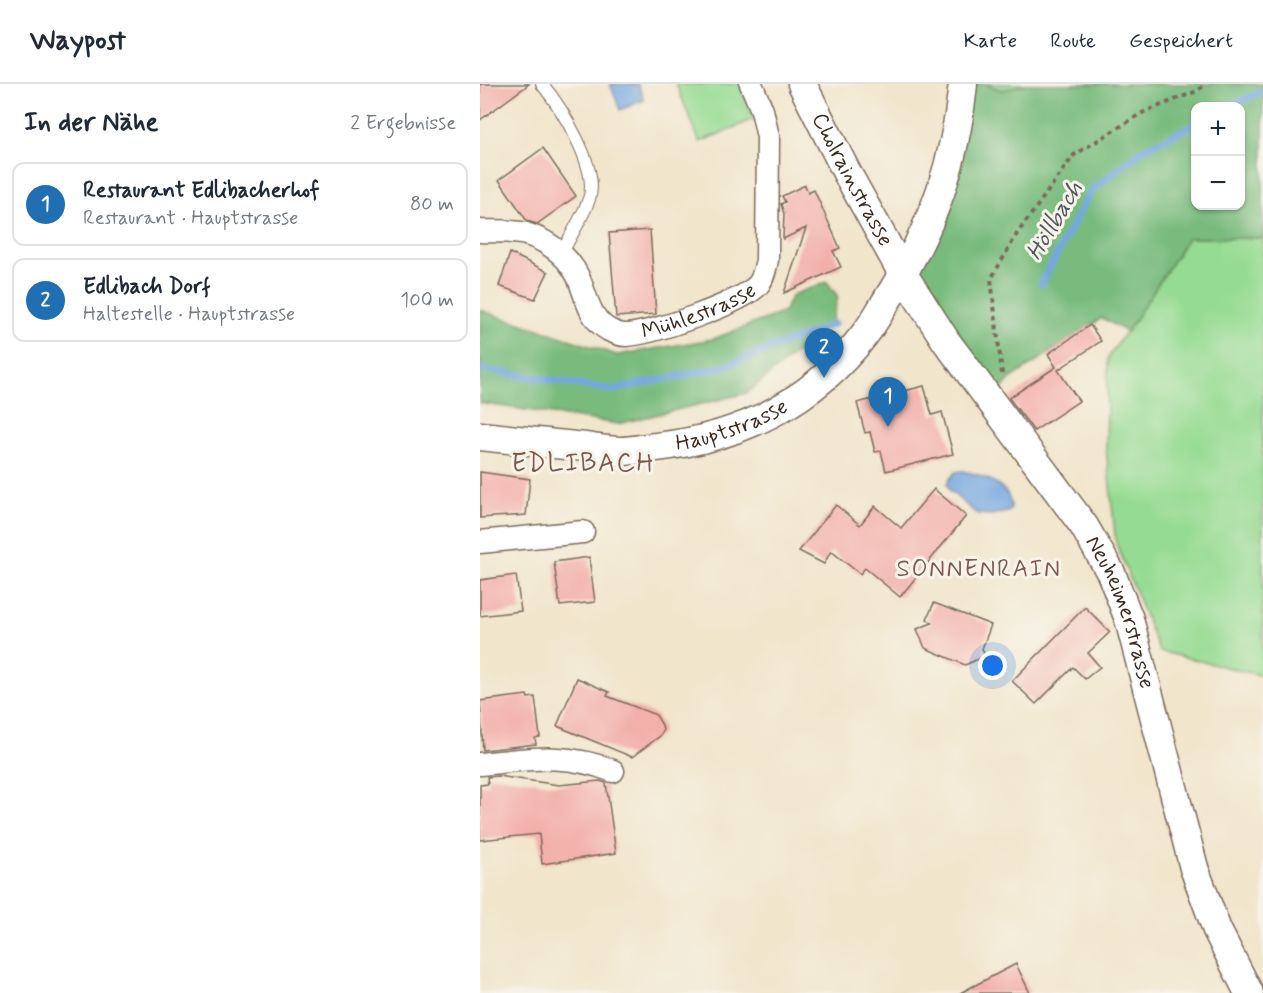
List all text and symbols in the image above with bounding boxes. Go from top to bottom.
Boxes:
text: Waypost [30,23,126,60]
text: Karte [964,27,1017,55]
text: Route [1050,27,1096,55]
text: Gespeichert [1129,27,1233,55]
map controls [1191,102,1245,210]
button: + [1191,102,1245,156]
text: In der Nähe [24,106,158,140]
street label: Cholrainstrasse [805,108,899,252]
text: 2 Ergebnisse [350,110,456,137]
button: − [1191,156,1245,210]
water label: Höllbach [1019,176,1091,266]
text: Restaurant Edlibacherhof [83,177,320,205]
text: 1 [41,191,50,218]
text: 80 m [410,191,454,218]
text: Restaurant · Hauptstrasse [83,205,298,232]
text: Edlibach Dorf [83,273,211,301]
street label: Mühlestrasse [638,277,762,346]
text: 2 [41,287,50,314]
text: 100 m [400,287,454,314]
text: Haltestelle · Hauptstrasse [83,301,295,328]
pin: 2 [804,328,844,378]
pin: 1 [868,378,908,427]
street label: Hauptstrasse [673,393,793,458]
district label: EDLIBACH [511,447,655,481]
street label: Neuheimerstrasse [1079,531,1161,692]
district label: SONNENRAIN [897,554,1061,585]
your location [978,651,1007,680]

